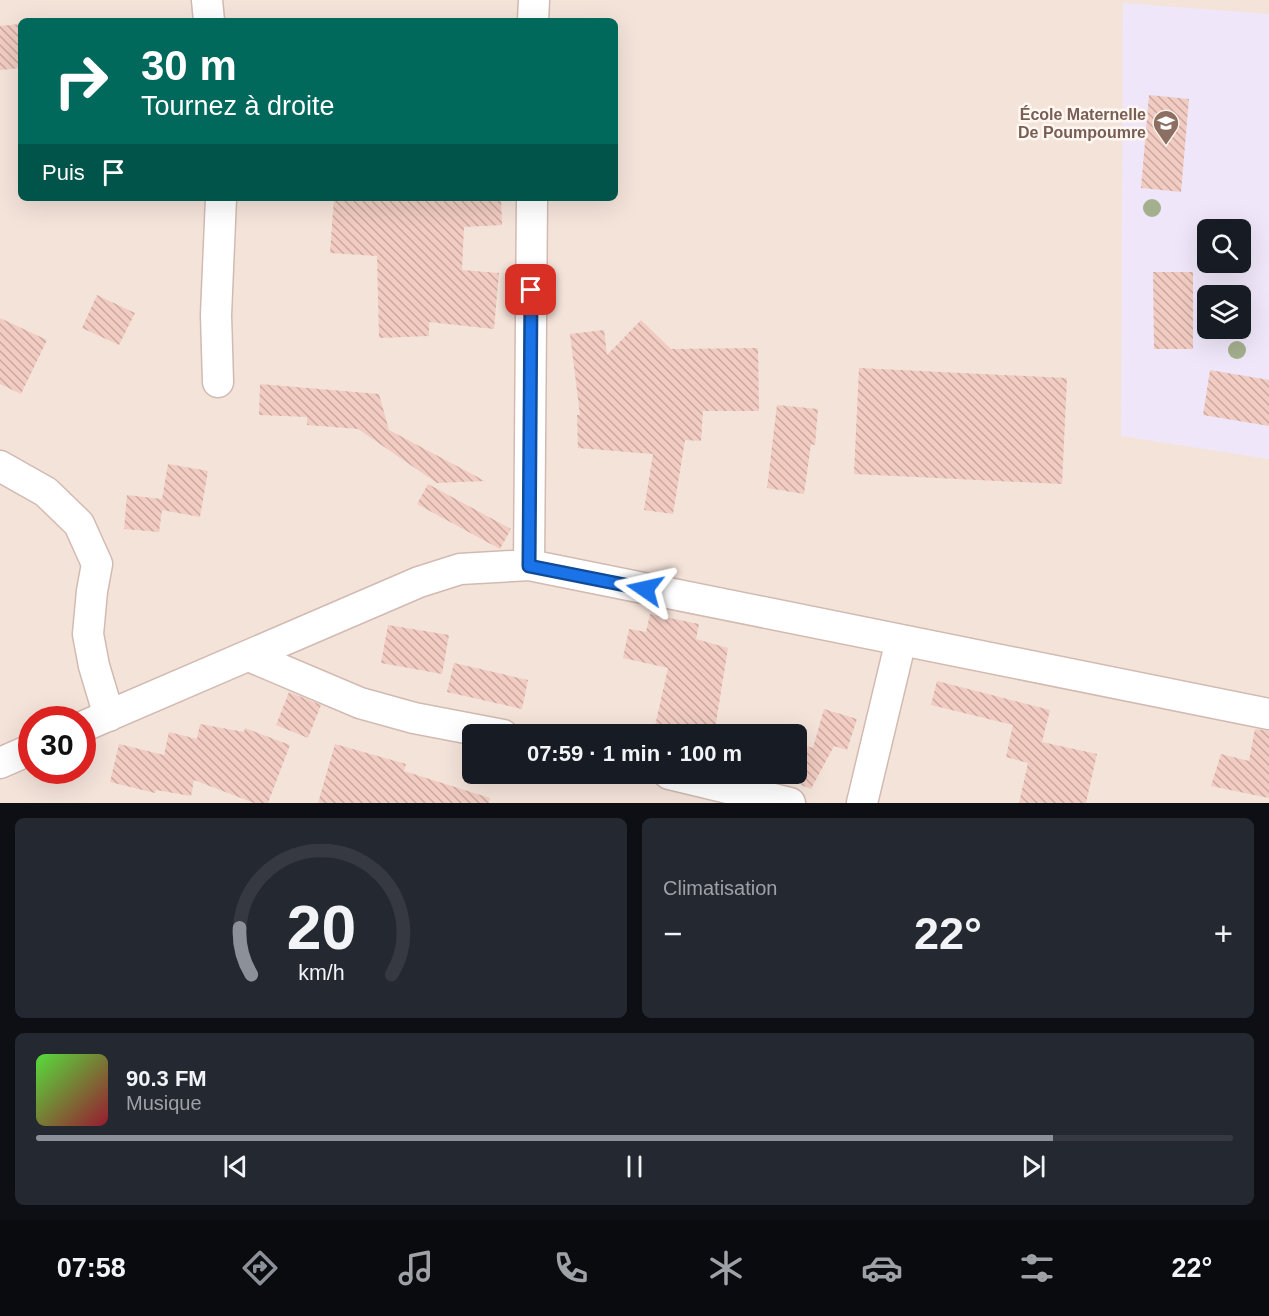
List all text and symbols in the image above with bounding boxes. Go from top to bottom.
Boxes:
icon: right [42,42,120,120]
text: 30 m [141,42,237,89]
text: Tournez à droite [141,91,335,121]
place label: École Maternelle De Poumpoumre [1018,105,1146,141]
school or university icon: École Maternelle De Poumpoumre [1151,108,1181,146]
icon: arrive [97,156,130,189]
text: Puis [42,160,85,185]
map controls [1197,219,1251,339]
button: search [1197,219,1251,273]
pin [505,264,556,315]
icon: arrive [514,273,547,306]
button: layers [1197,285,1251,339]
position arrow [613,557,677,621]
speed limit sign: 30 [18,706,96,784]
text: 07:59 · 1 min · 100 m [527,741,742,766]
text: Climatisation [663,877,777,899]
text: 20 [286,893,356,962]
text: 22° [914,908,982,959]
text: − [663,915,682,952]
text: + [1214,915,1233,952]
text: km/h [298,961,344,985]
text: 90.3 FM [126,1066,207,1091]
text: Musique [126,1092,202,1114]
icon: previous [219,1150,252,1183]
icon: pause [618,1150,651,1183]
icon: next [1017,1150,1050,1183]
icon: directions [239,1247,281,1289]
icon: music [395,1247,437,1289]
icon: phone [550,1247,592,1289]
icon: climate [705,1247,747,1289]
icon: car [861,1247,903,1289]
icon: filters [1016,1247,1058,1289]
text: 07:58 [57,1253,126,1283]
text: 22° [1171,1253,1212,1283]

